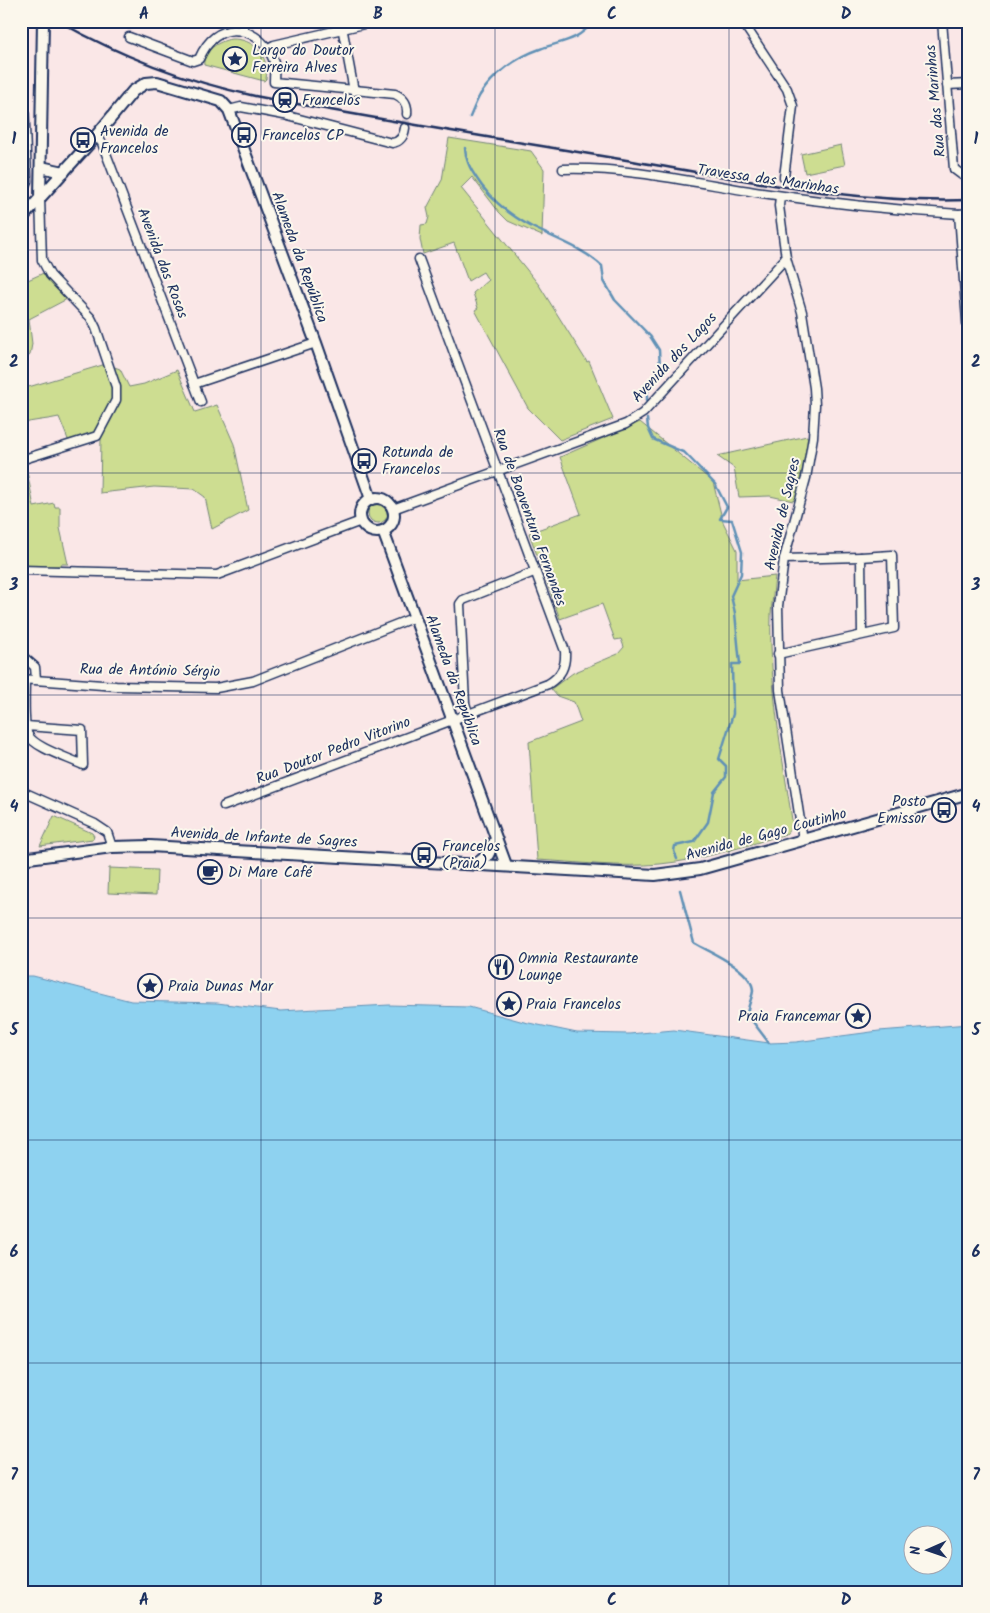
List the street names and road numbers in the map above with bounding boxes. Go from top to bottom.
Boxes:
street label: Rua das Marinhas [919,43,953,158]
street label: Travessa das Marinhas [696,158,841,202]
street label: Alameda da República [264,188,334,326]
street label: Avenida das Rosas [130,205,194,323]
street label: Avenida dos Lagos [626,306,724,408]
street label: Rua de Boaventura Fernandes [486,425,573,610]
street label: Avenida de Sagres [758,455,808,573]
street label: Alameda da República [418,611,488,749]
street label: Rua de António Sérgio [80,658,221,684]
street label: Rua Doutor Pedro Vitorino [253,710,414,792]
street label: Avenida de Gago Coutinho [683,802,850,868]
street label: Avenida de Infante de Sagres [170,821,359,855]

